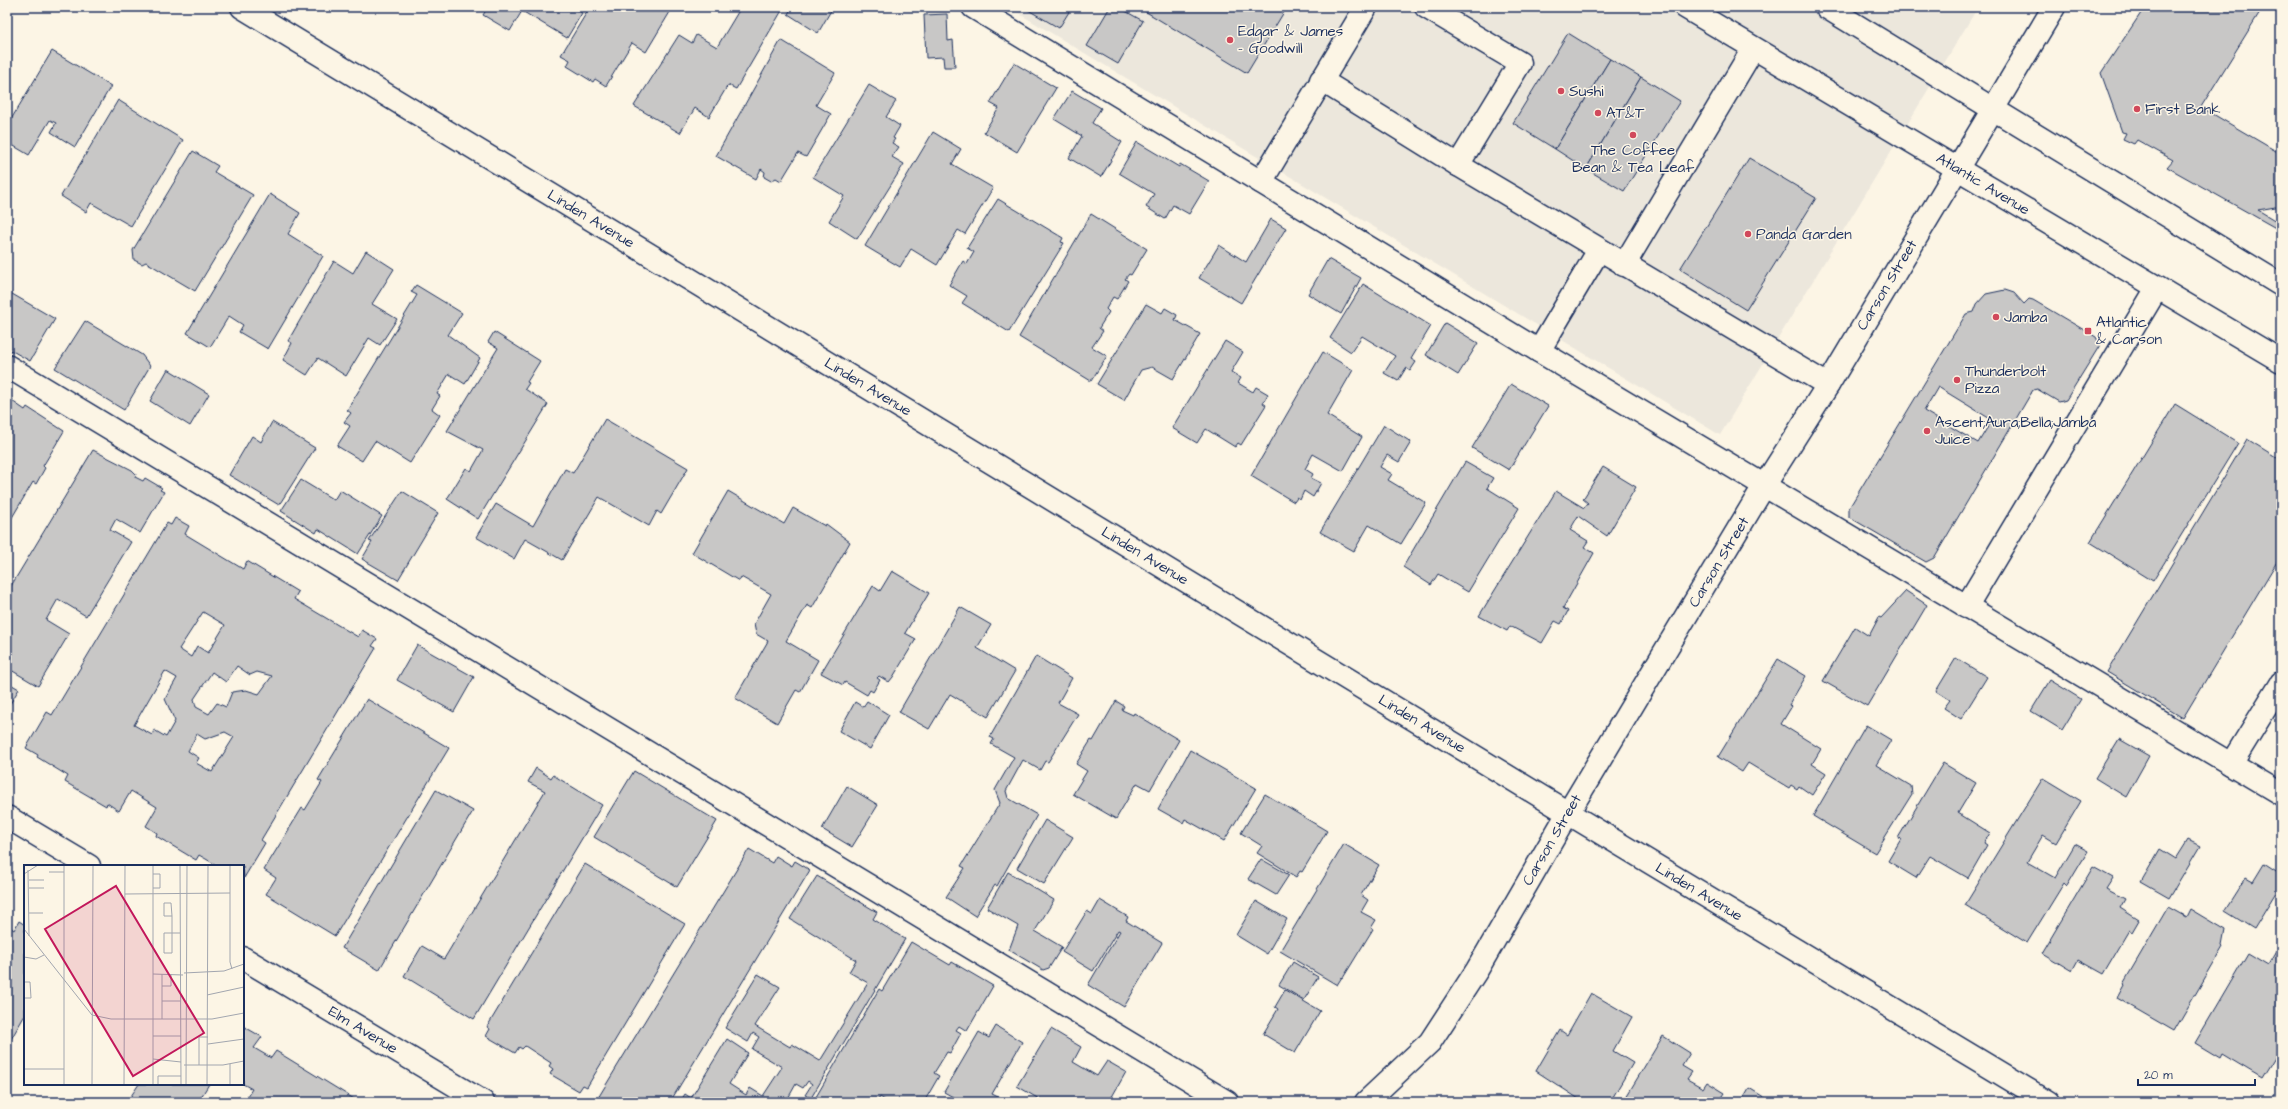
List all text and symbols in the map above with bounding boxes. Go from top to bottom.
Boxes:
place label: Edgar & James - Goodwill [1238,21,1344,59]
marker: Edgar & James - Goodwill [1225,35,1235,45]
place label: Sushi [1569,81,1604,102]
marker: Sushi [1556,86,1566,96]
place label: First Bank [2145,99,2221,120]
place label: AT&T [1606,103,1645,124]
marker: First Bank [2132,104,2142,114]
marker: AT&T [1593,108,1603,118]
marker: The Coffee Bean & Tea Leaf [1628,130,1638,140]
place label: The Coffee Bean & Tea Leaf [1572,140,1694,178]
street label: Atlantic Avenue [1932,148,2034,220]
street label: Linden Avenue [544,185,638,253]
place label: Panda Garden [1756,224,1852,245]
marker: Panda Garden [1743,229,1753,239]
street label: Carson Street [1852,236,1922,334]
place label: Jamba [2004,307,2048,328]
marker: Jamba [1991,312,2001,322]
place label: Atlantic & Carson [2096,312,2163,350]
marker: Atlantic & Carson [2083,326,2093,336]
street label: Linden Avenue [821,353,915,421]
place label: Thunderbolt Pizza [1965,361,2046,399]
marker: Thunderbolt Pizza [1952,375,1962,385]
place label: Ascent;Aura;Bella;Jamba Juice [1935,412,2097,450]
marker: Ascent;Aura;Bella;Jamba Juice [1922,426,1932,436]
street label: Carson Street [1684,513,1754,611]
street label: Linden Avenue [1098,522,1192,590]
street label: Linden Avenue [1375,690,1469,758]
street label: Carson Street [1517,790,1587,890]
street label: Linden Avenue [1652,858,1746,926]
inset map [24,865,244,1085]
street label: Elm Avenue [324,1001,402,1059]
scale bar [2138,1061,2255,1087]
text: 20 m [2144,1067,2173,1084]

